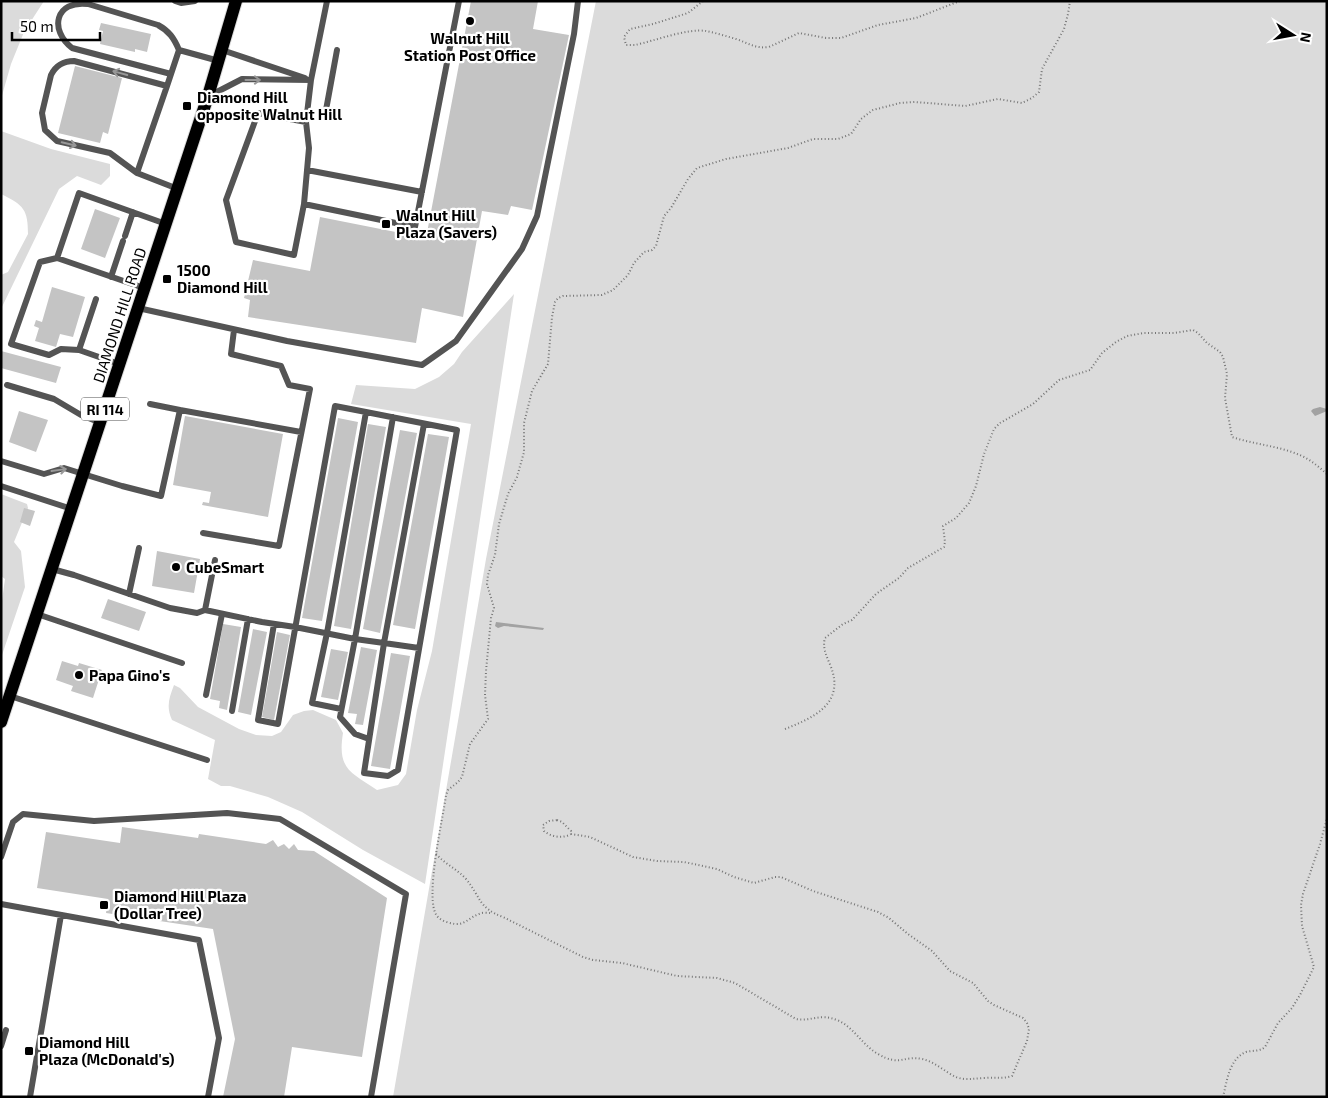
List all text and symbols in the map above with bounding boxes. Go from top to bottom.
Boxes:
scale bar [12,10,100,42]
north arrow [1268,10,1318,60]
marker: Walnut Hill Station Post Office [464,15,476,27]
text: 50 m [20,17,54,35]
place label: Walnut Hill Station Post Office [404,29,536,64]
text: N [1297,31,1316,44]
one-way arrow [113,68,129,78]
one-way arrow [245,75,261,84]
place label: Diamond Hill opposite Walnut Hill [197,88,342,123]
marker: Diamond Hill opposite Walnut Hill [181,100,193,112]
one-way arrow [61,140,77,149]
place label: Walnut Hill Plaza (Savers) [396,206,497,241]
marker: Walnut Hill Plaza (Savers) [380,218,392,230]
street label: DIAMOND HILL ROAD [89,245,149,385]
place label: 1500 Diamond Hill [177,261,268,296]
marker: 1500 Diamond Hill [161,273,173,285]
road number: RI 114 [81,398,129,420]
one-way arrow [50,465,66,475]
place label: CubeSmart [186,558,264,576]
marker: CubeSmart [170,561,182,573]
place label: Papa Gino's [89,666,170,684]
marker: Papa Gino's [73,669,85,681]
place label: Diamond Hill Plaza (Dollar Tree) [114,887,247,922]
marker: Diamond Hill Plaza (Dollar Tree) [98,899,110,911]
place label: Diamond Hill Plaza (McDonald's) [39,1033,175,1068]
marker: Diamond Hill Plaza (McDonald's) [23,1045,35,1057]

